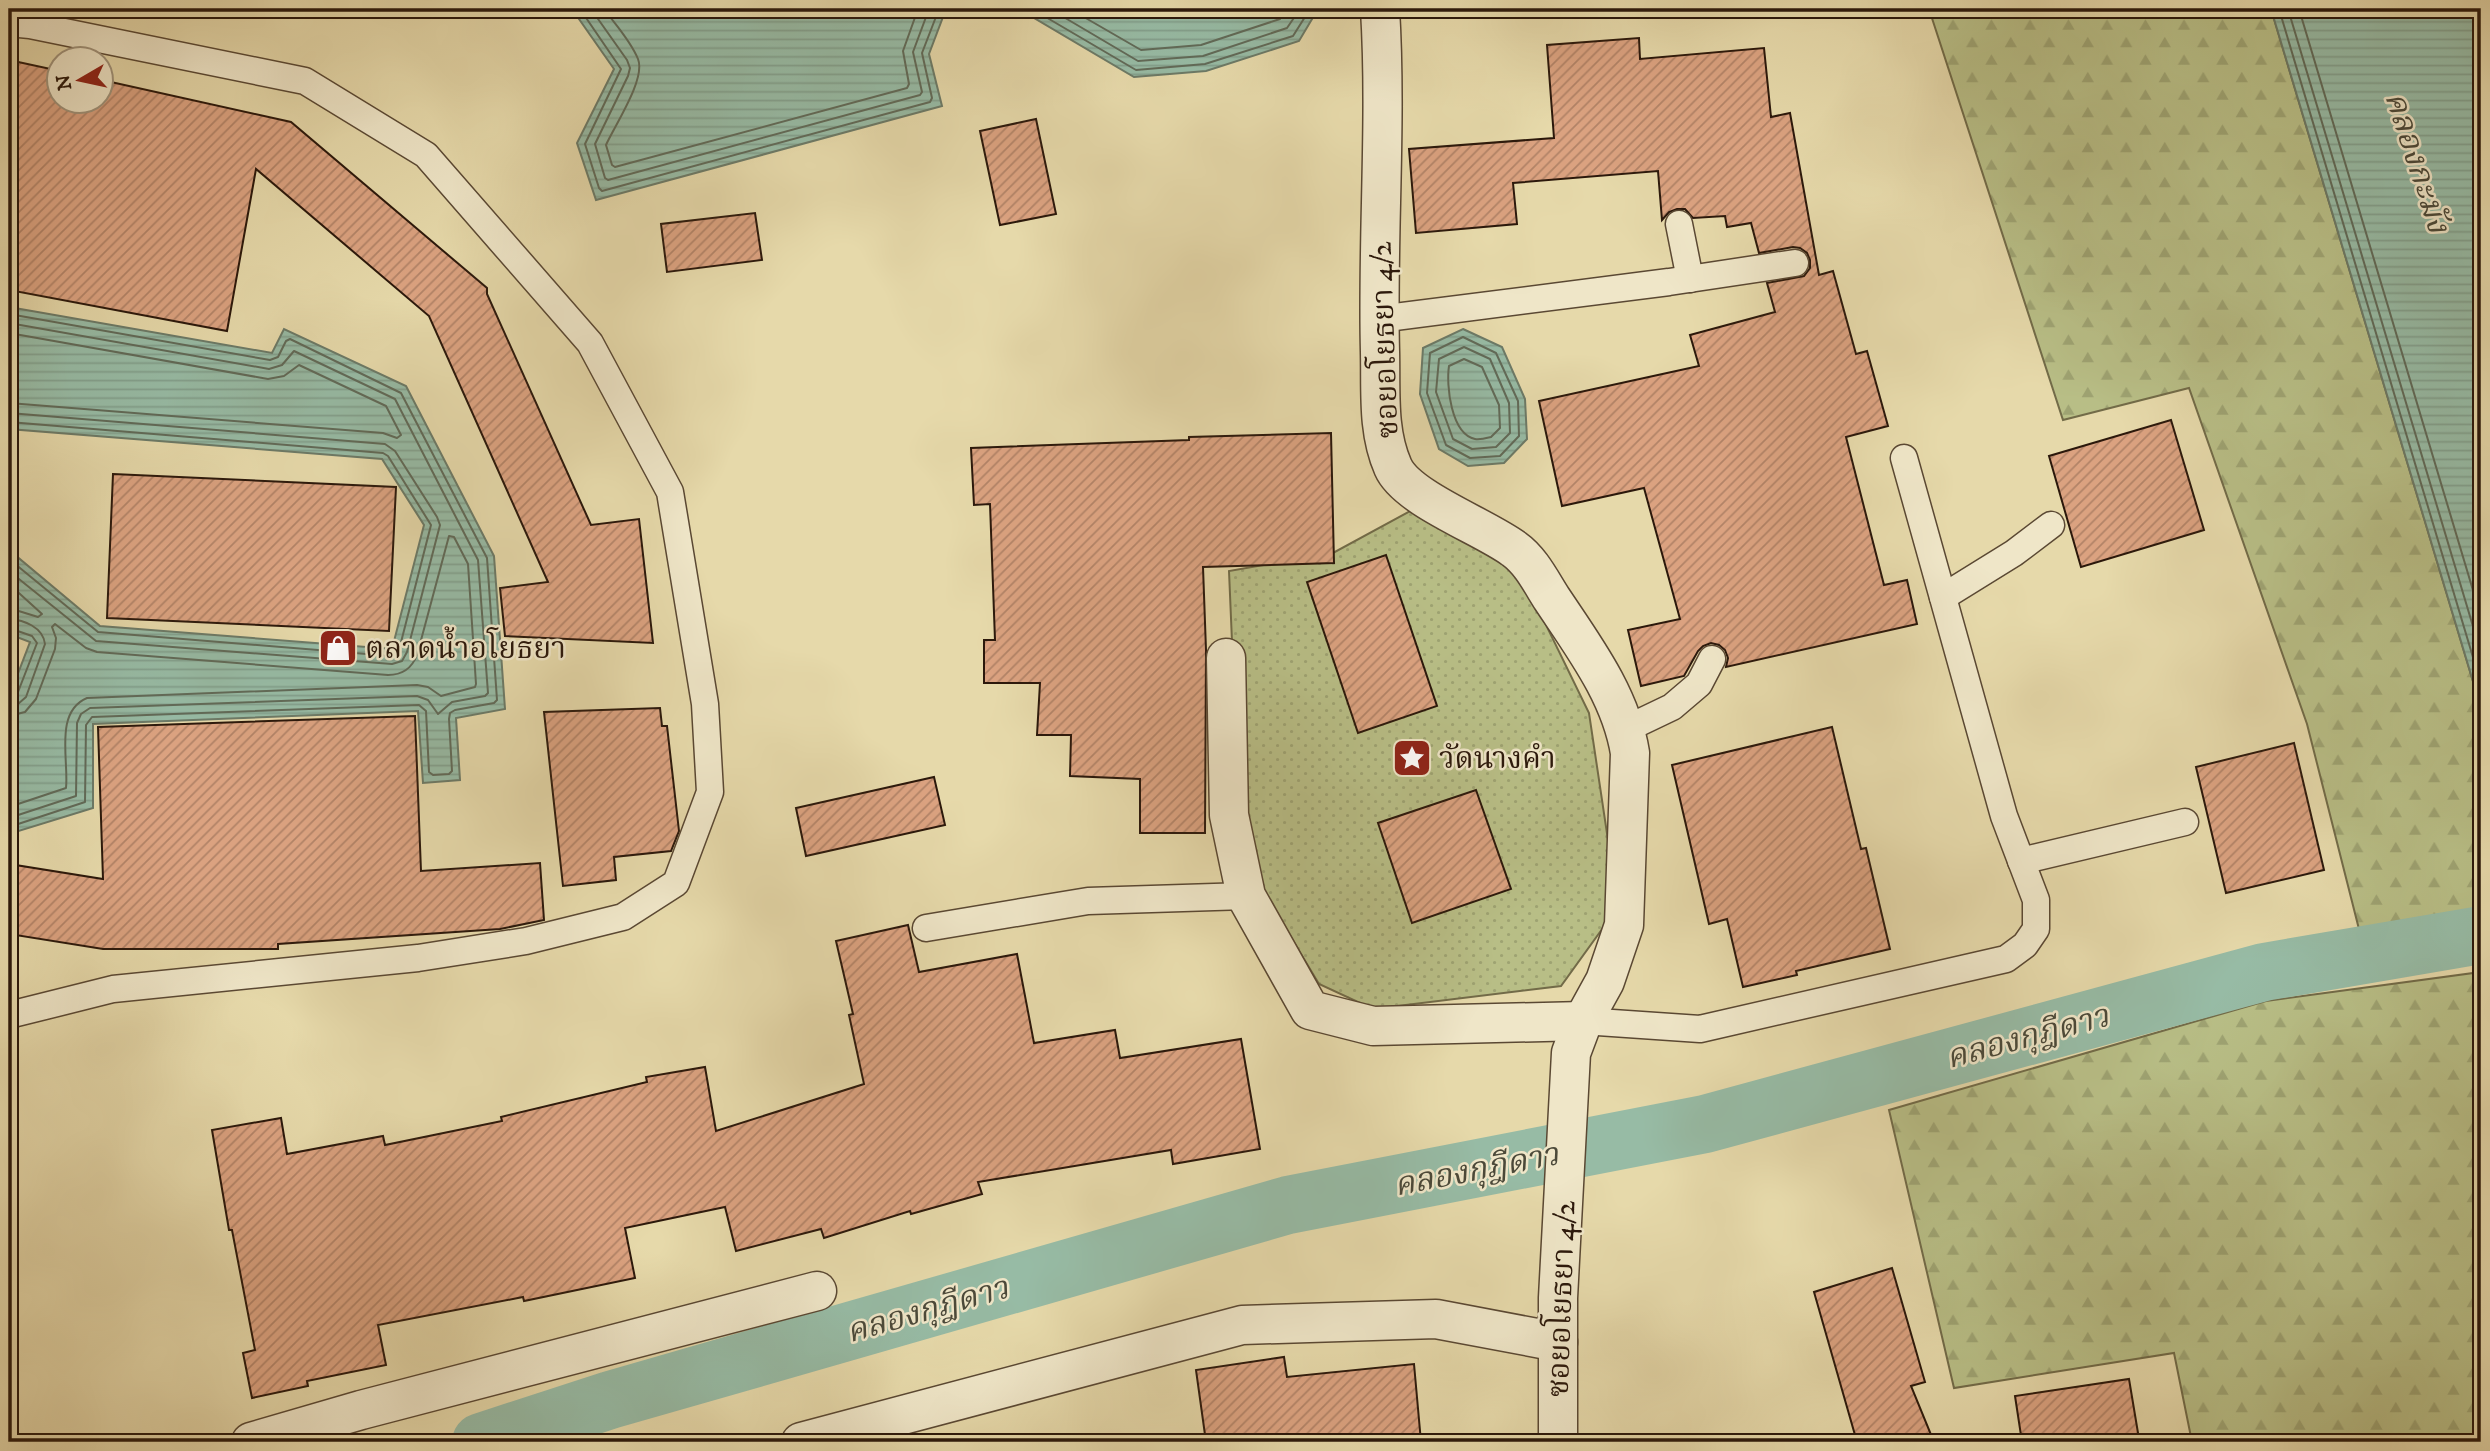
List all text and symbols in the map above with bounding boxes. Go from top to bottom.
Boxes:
north arrow [46,46,116,116]
text: N [52,73,77,92]
water label: คลองกะมัง [2375,87,2458,239]
street label: ซอยอโยธยา 4/2 [1360,241,1407,439]
place label: ตลาดน้ำอโยธยา [365,626,566,668]
shop icon: ตลาดน้ำอโยธยา [317,627,359,669]
place icon: วัดนางคำ [1391,737,1433,779]
place label: วัดนางคำ [1439,741,1556,778]
water label: คลองกุฎีดาว [1942,997,2115,1079]
water label: คลองกุฎีดาว [1391,1135,1564,1207]
street label: ซอยอโยธยา 4/2 [1537,1200,1584,1398]
water label: คลองกุฎีดาว [842,1268,1015,1353]

